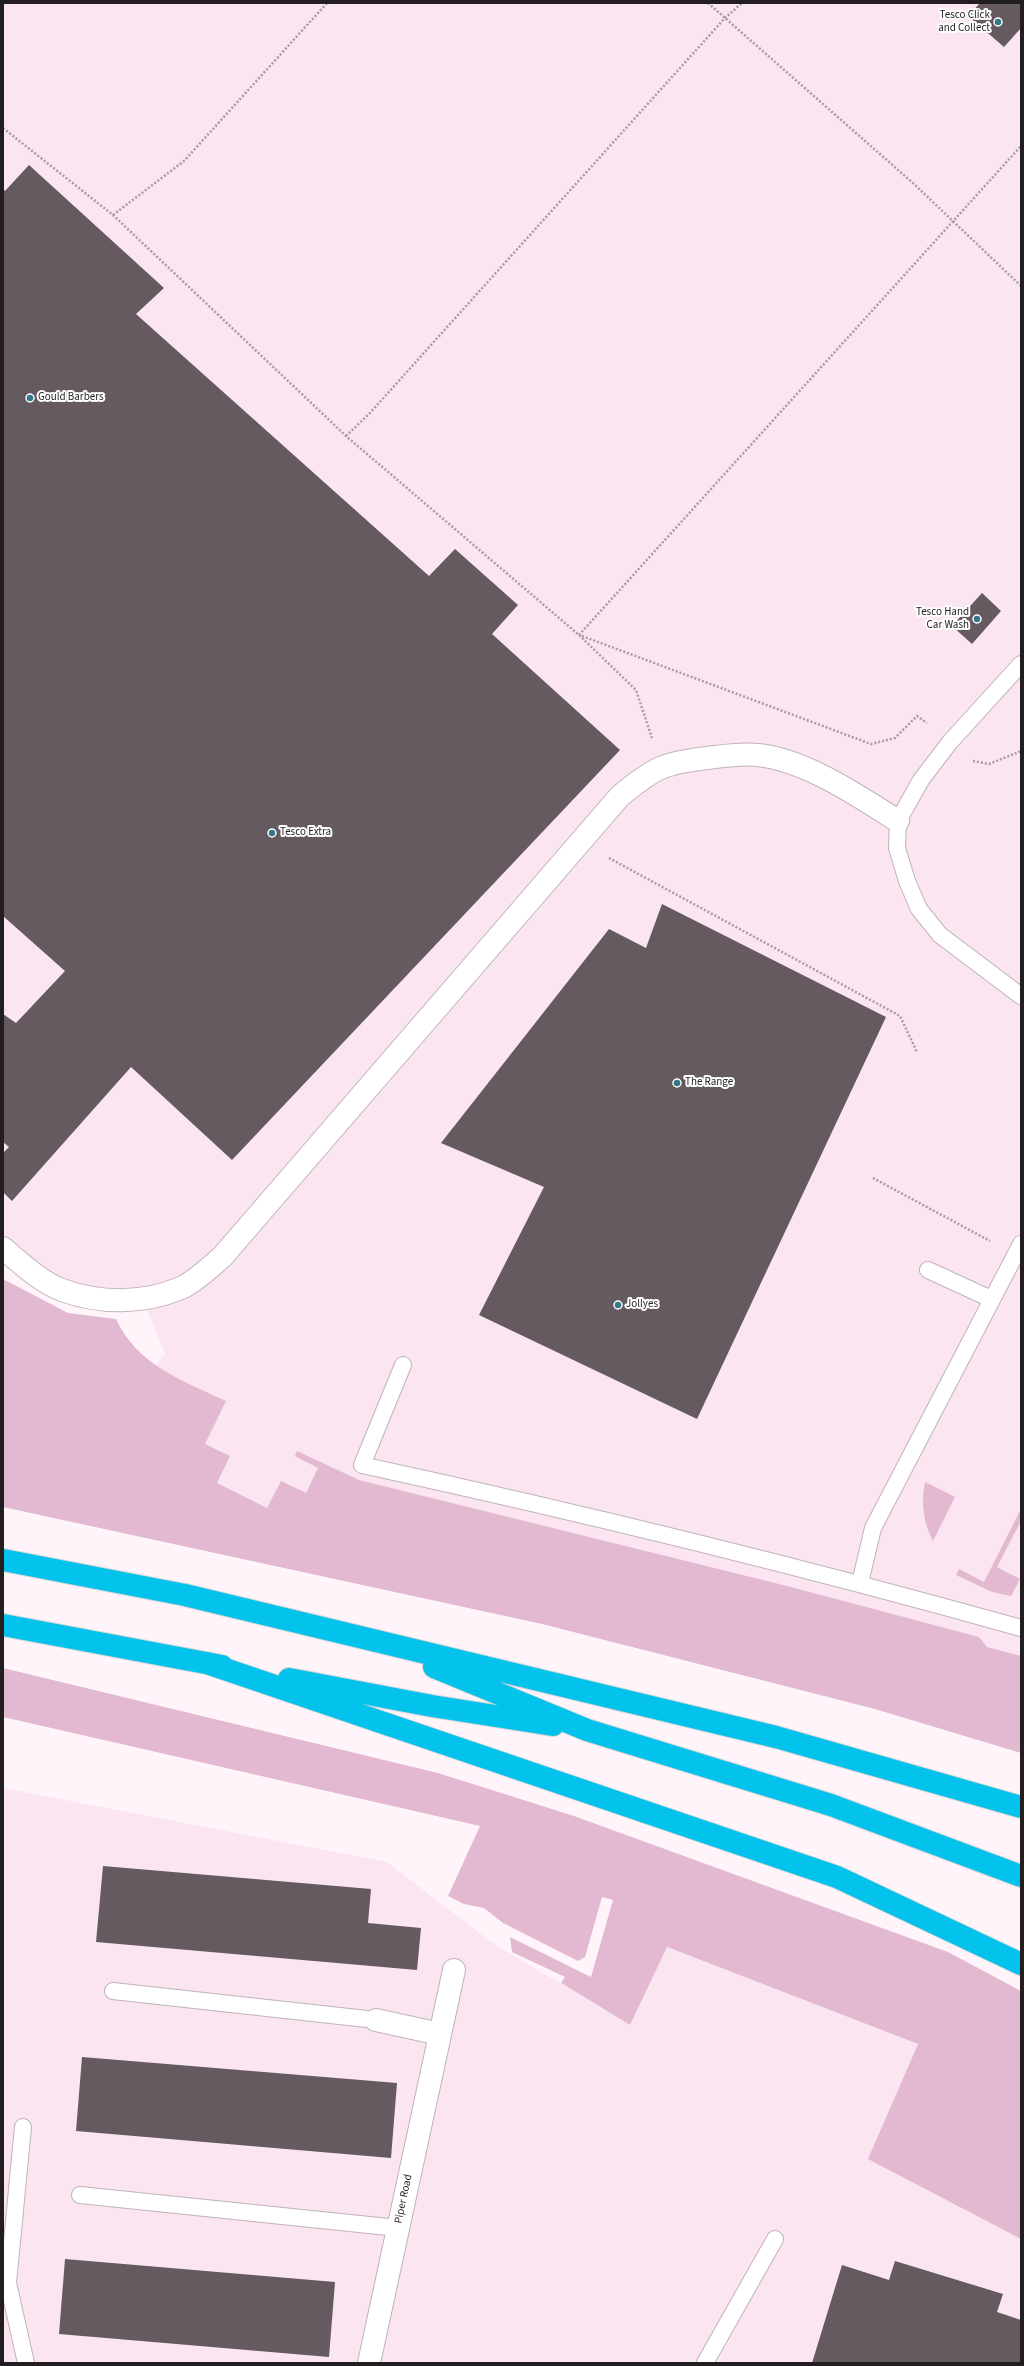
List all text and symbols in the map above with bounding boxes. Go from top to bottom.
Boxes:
place label: Tesco Click and Collect [938,9,990,35]
marker: Tesco Click and Collect [993,17,1003,27]
place label: Gould Barbers [38,391,104,405]
marker: Gould Barbers [25,393,35,403]
place label: Tesco Hand Car Wash [916,606,969,632]
marker: Tesco Hand Car Wash [972,614,982,624]
place label: Tesco Extra [280,826,331,840]
marker: Tesco Extra [267,828,277,838]
place label: The Range [685,1076,733,1090]
marker: The Range [672,1078,682,1088]
place label: Jollyes [626,1298,658,1312]
marker: Jollyes [613,1300,623,1310]
street label: Piper Road [392,2173,416,2225]

